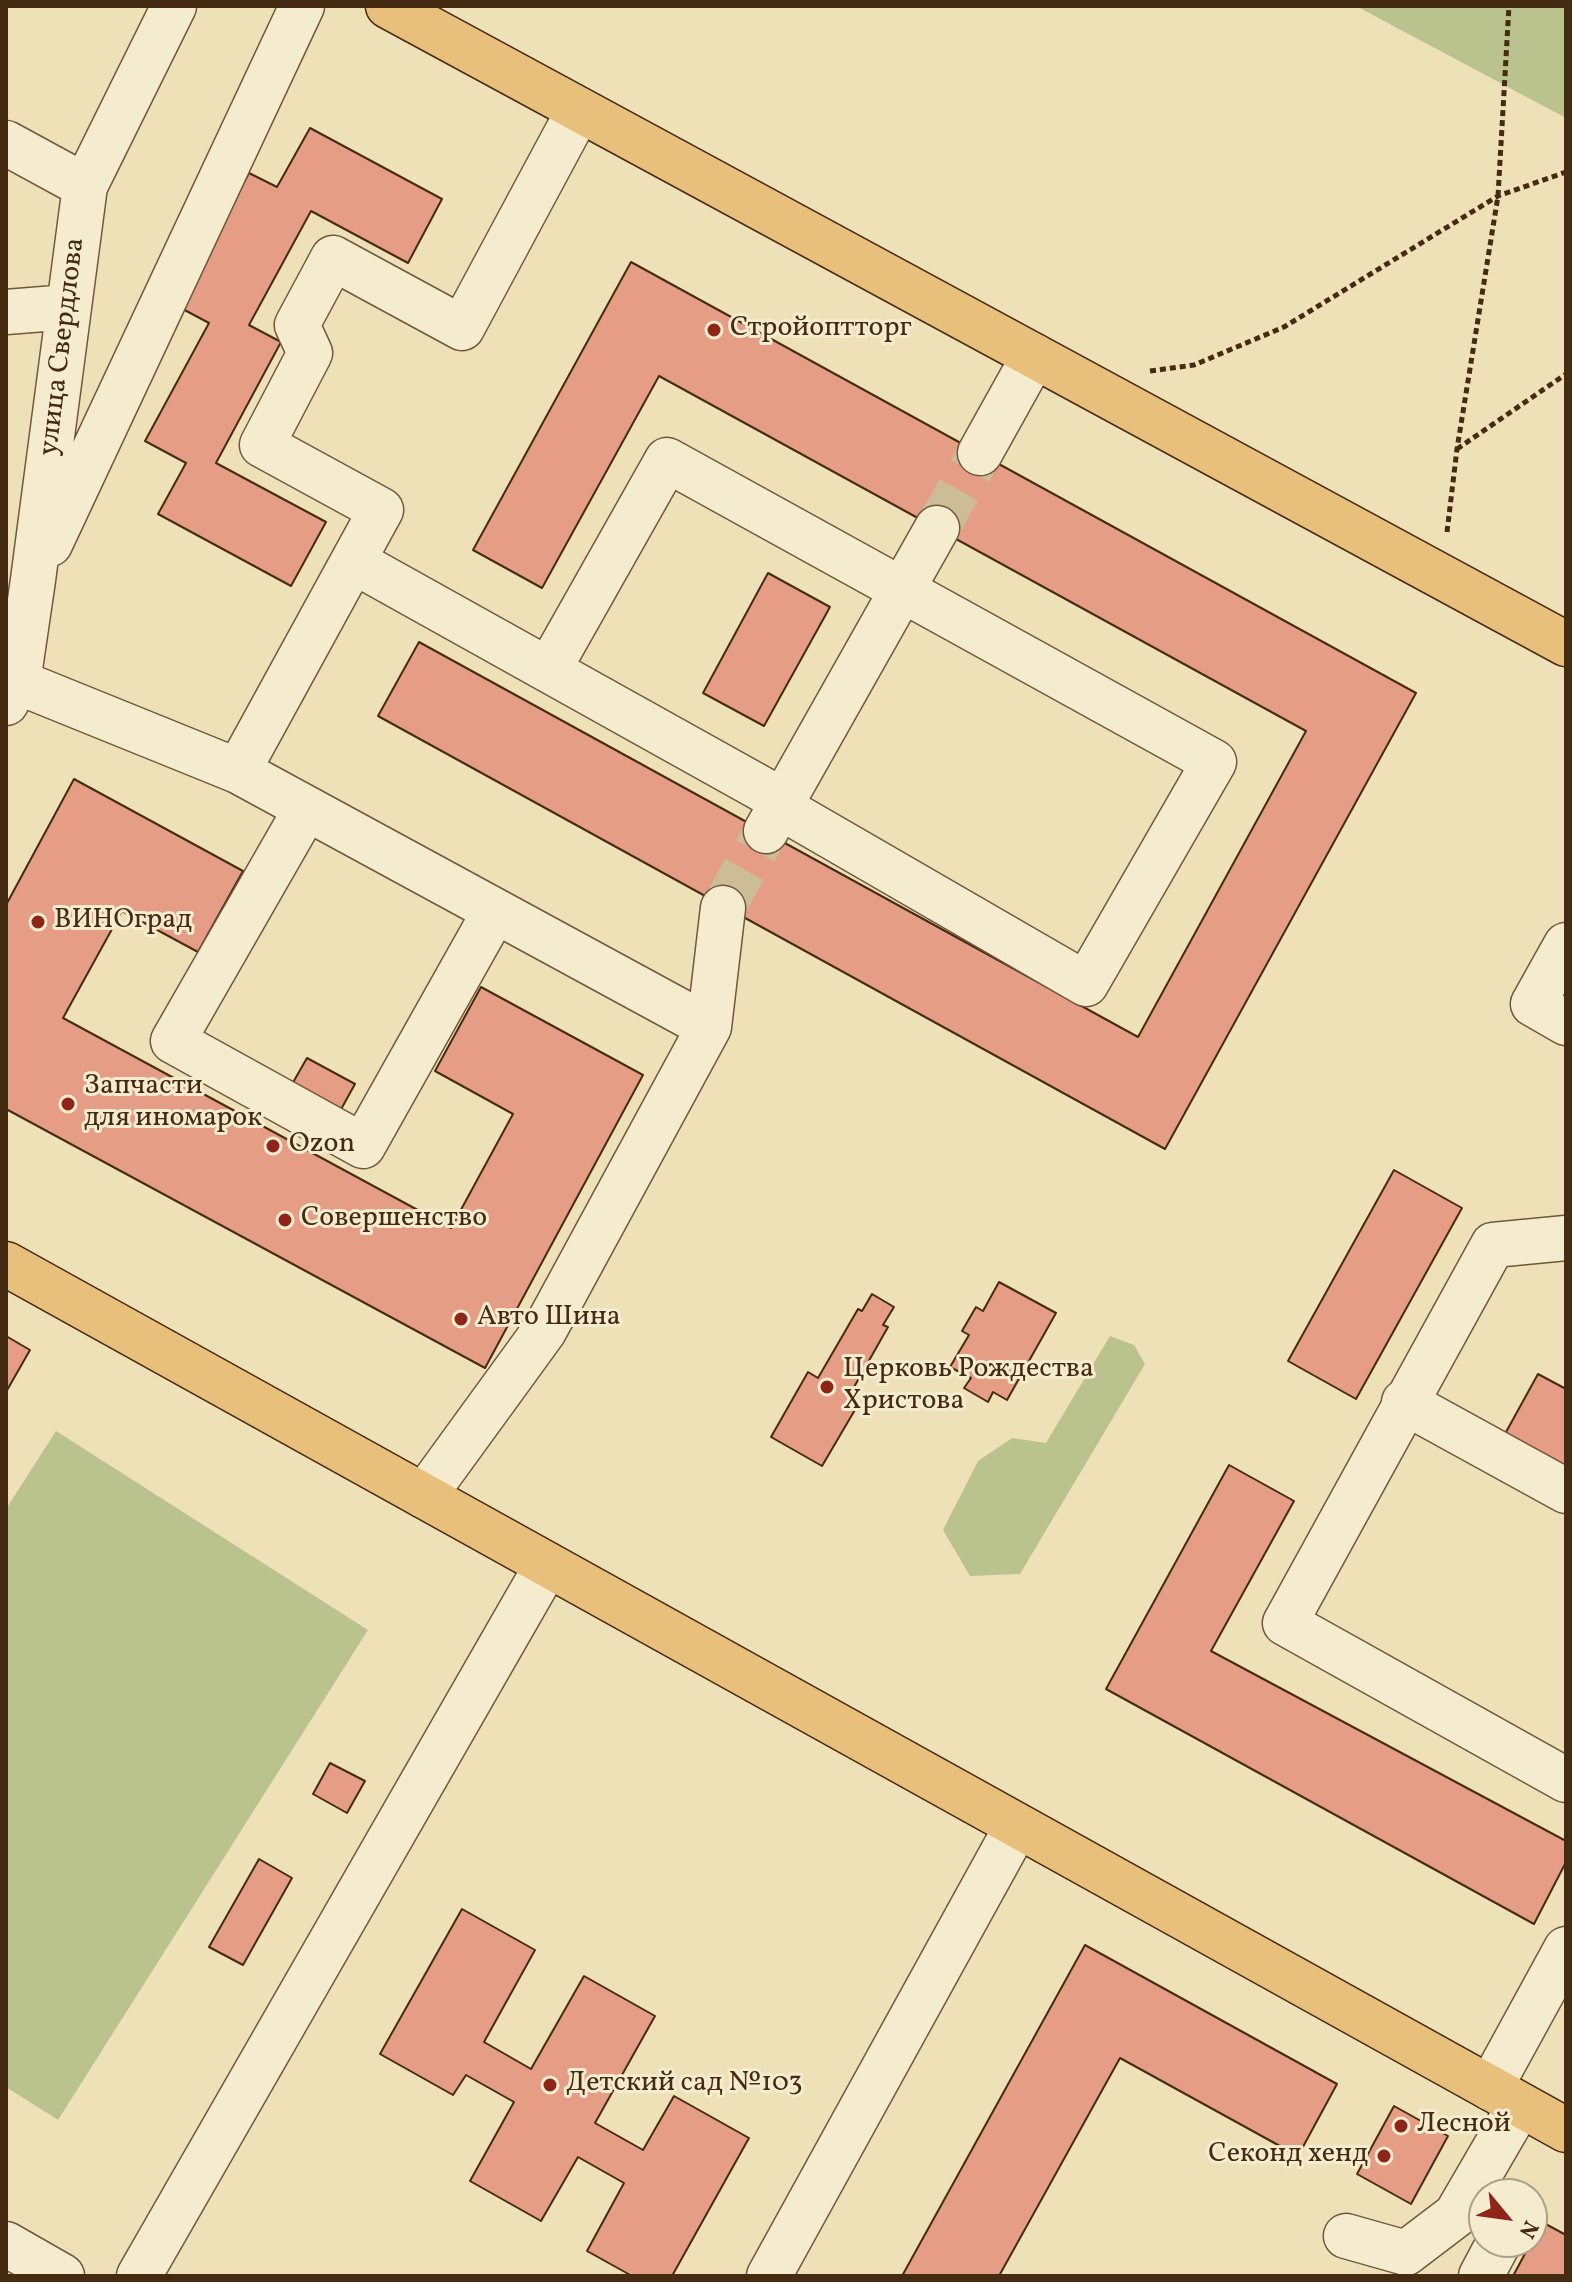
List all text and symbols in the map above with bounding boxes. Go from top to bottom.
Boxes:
street label: улица Свердлова [34,236,94,458]
place label: Стройоптторг [730,313,912,347]
marker: Стройоптторг [705,321,723,339]
place label: ВИНОград [54,905,192,939]
marker: ВИНОград [29,913,47,931]
place label: Запчасти для иномарок [84,1071,262,1137]
marker: Запчасти для иномарок [59,1095,77,1113]
place label: Ozon [289,1129,355,1163]
marker: Ozon [264,1137,282,1155]
place label: Совершенство [301,1203,487,1237]
marker: Совершенство [276,1211,294,1229]
place label: Авто Шина [477,1302,621,1336]
marker: Авто Шина [452,1310,470,1328]
place label: Церковь Рождества Христова [843,1354,1094,1420]
marker: Церковь Рождества Христова [818,1378,836,1396]
place label: Детский сад №103 [566,2068,803,2102]
marker: Детский сад №103 [541,2076,559,2094]
place label: Лесной [1417,2109,1511,2143]
marker: Лесной [1392,2117,1410,2135]
place label: Секонд хенд [1208,2139,1368,2173]
marker: Секонд хенд [1375,2147,1393,2165]
north arrow [1468,2178,1548,2258]
text: N [1510,2214,1545,2243]

